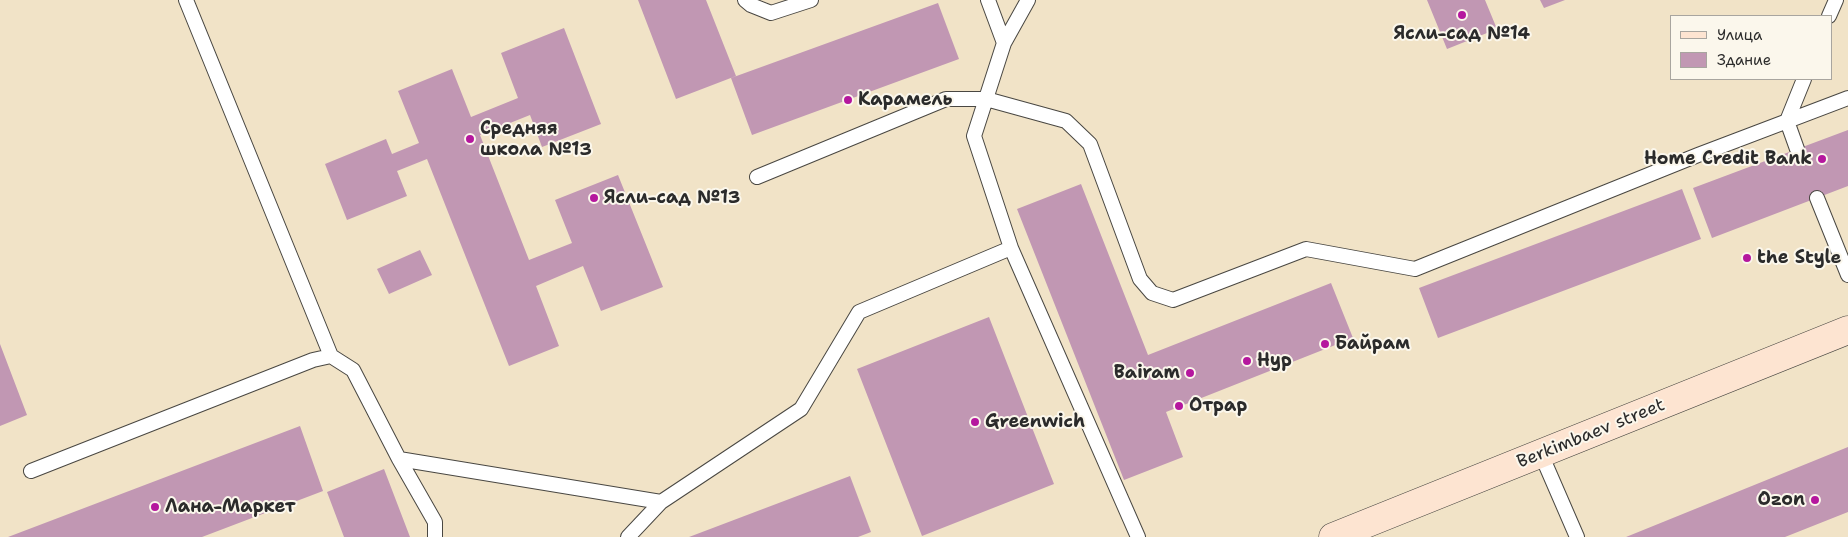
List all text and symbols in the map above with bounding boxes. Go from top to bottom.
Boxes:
marker: Ясли-сад №14 [1456,9,1468,21]
legend [1670,15,1833,80]
place label: Ясли-сад №14 [1394,23,1530,45]
text: Улица [1717,25,1762,45]
text: Здание [1717,50,1771,70]
place label: Карамель [858,89,952,111]
marker: Карамель [842,94,854,106]
place label: Средняя школа №13 [480,118,592,160]
marker: Средняя школа №13 [464,133,476,145]
place label: Home Credit Bank [1644,148,1812,170]
marker: Home Credit Bank [1816,153,1828,165]
place label: Ясли-сад №13 [604,187,740,209]
marker: Ясли-сад №13 [588,192,600,204]
place label: the Style [1757,247,1841,269]
marker: the Style [1741,252,1753,264]
place label: Байрам [1335,333,1410,355]
marker: Байрам [1319,338,1331,350]
place label: Нур [1257,350,1292,372]
marker: Нур [1241,355,1253,367]
place label: Bairam [1114,362,1180,384]
marker: Bairam [1184,367,1196,379]
street label: Berkimbaev street [1514,394,1668,474]
place label: Отрар [1189,395,1247,417]
marker: Отрар [1173,400,1185,412]
place label: Greenwich [985,411,1085,433]
marker: Greenwich [969,416,981,428]
place label: Ozon [1758,489,1805,511]
marker: Ozon [1809,494,1821,506]
place label: Лана-Маркет [165,496,296,518]
marker: Лана-Маркет [149,501,161,513]

